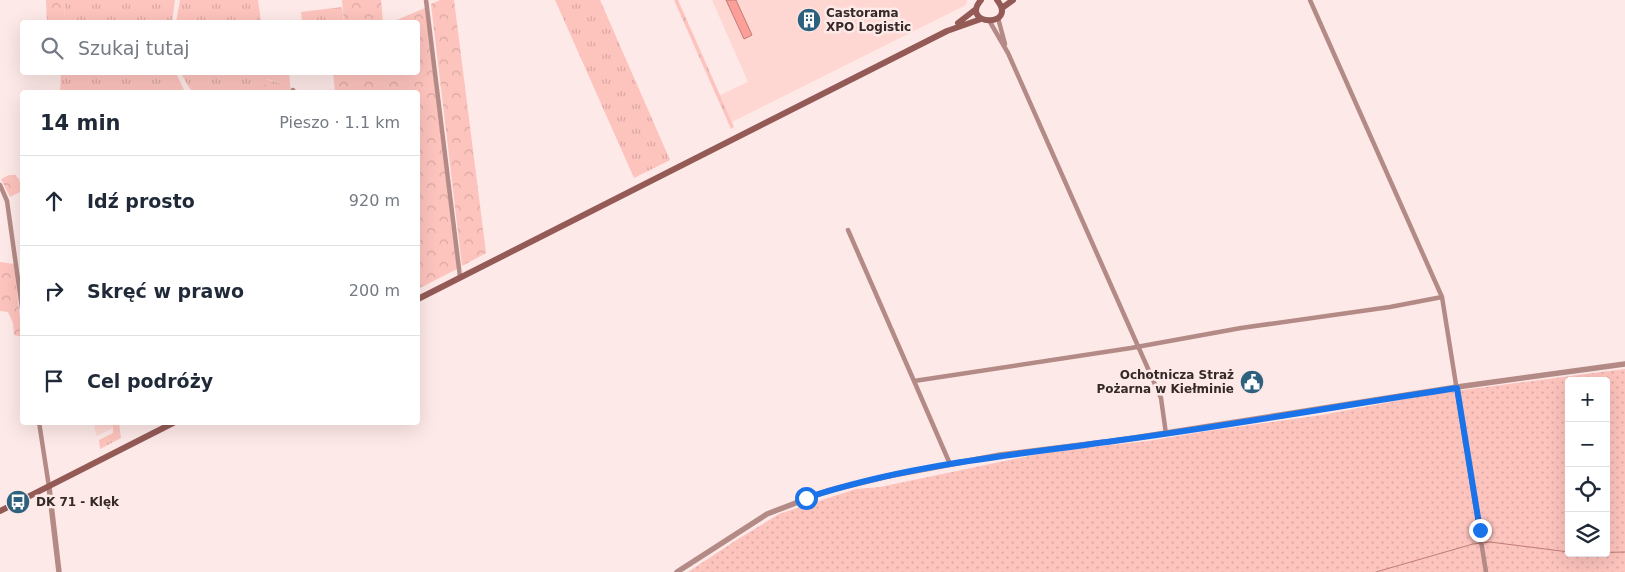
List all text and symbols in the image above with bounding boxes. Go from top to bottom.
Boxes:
place label: Castorama XPO Logistic [826,6,911,34]
building icon: Castorama XPO Logistic [796,7,822,33]
search box [20,20,420,75]
icon: search [38,34,66,62]
text: Szukaj tutaj [78,37,190,59]
text: 14 min [40,111,121,135]
text: Pieszo · 1.1 km [279,113,400,132]
icon: ahead [40,187,68,215]
text: Idź prosto [87,190,195,212]
text: 920 m [349,191,400,210]
icon: right [40,277,68,305]
text: Skręć w prawo [87,280,244,302]
text: 200 m [349,281,400,300]
icon: arrive [40,367,68,395]
place label: Ochotnicza Straż Pożarna w Kiełminie [1096,368,1234,396]
public building icon: Ochotnicza Straż Pożarna w Kiełminie [1239,369,1265,395]
text: Cel podróży [87,370,213,392]
map controls [1565,377,1610,557]
button: + [1565,377,1610,422]
button: − [1565,422,1610,467]
button: locate [1565,467,1610,512]
route start [795,487,818,510]
bus stop icon: DK 71 - Klęk [5,489,31,515]
place label: DK 71 - Klęk [36,495,120,509]
button: layers [1565,512,1610,557]
route end [1469,519,1492,542]

